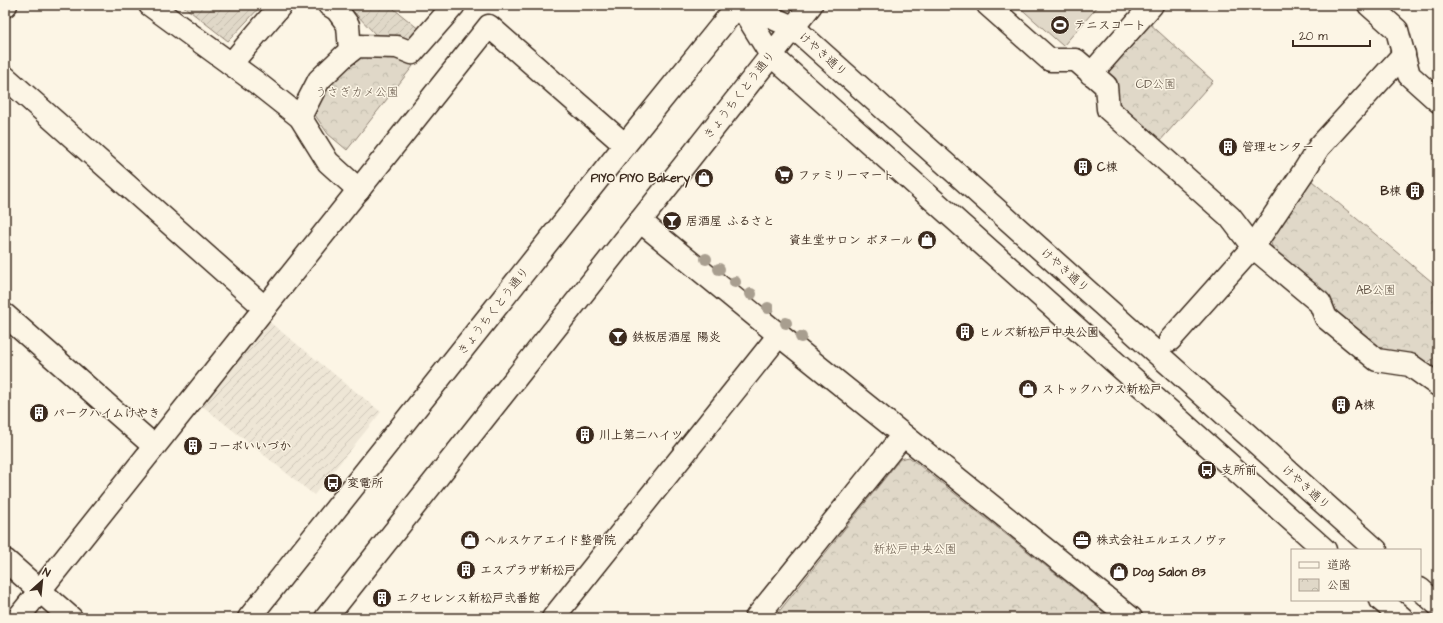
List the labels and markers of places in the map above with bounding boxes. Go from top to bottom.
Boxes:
sports icon: テニスコート [1049,14,1071,36]
place label: テニスコート [1074,17,1146,34]
building icon: 管理センター [1217,136,1239,158]
place label: 管理センター [1242,139,1314,156]
building icon: C棟 [1072,156,1094,178]
place label: C棟 [1097,159,1118,176]
supermarket icon: ファミリーマート [773,164,795,186]
shop icon: PIYO PIYO Bakery [693,167,715,189]
place label: ファミリーマート [798,167,894,184]
place label: PIYO PIYO Bakery [591,170,690,188]
building icon: B棟 [1404,180,1426,202]
place label: B棟 [1380,183,1401,200]
bar icon: 居酒屋 ふるさと [661,210,683,232]
place label: 居酒屋 ふるさと [686,213,775,230]
shop icon: 資生堂サロン ボヌール [916,229,938,251]
place label: 資生堂サロン ボヌール [789,232,913,249]
building icon: ヒルズ新松戸中央公園 [954,321,976,343]
place label: ヒルズ新松戸中央公園 [979,324,1099,341]
bar icon: 鉄板居酒屋 陽炎 [607,326,629,348]
place label: 鉄板居酒屋 陽炎 [632,329,721,346]
shop icon: ストックハウス新松戸 [1017,378,1039,400]
place label: ストックハウス新松戸 [1042,381,1162,398]
building icon: A棟 [1330,394,1352,416]
place label: A棟 [1355,397,1375,414]
building icon: パークハイムけやき [28,402,50,424]
place label: パークハイムけやき [53,405,160,422]
building icon: 川上第二ハイツ [574,424,596,446]
place label: 川上第二ハイツ [599,427,683,444]
building icon: コーポいいづか [182,435,204,457]
place label: コーポいいづか [207,438,291,455]
bus stop icon: 支所前 [1196,459,1218,481]
place label: 支所前 [1221,462,1257,479]
bus stop icon: 変電所 [322,472,344,494]
place label: 変電所 [347,475,384,492]
shop icon: ヘルスケアエイド整骨院 [459,529,481,551]
office icon: 株式会社エルエスノヴァ [1071,529,1093,551]
place label: ヘルスケアエイド整骨院 [484,532,616,549]
place label: 株式会社エルエスノヴァ [1096,532,1228,549]
building icon: エスプラザ新松戸 [455,559,477,581]
shop icon: Dog Salon 83 [1108,561,1130,583]
place label: エスプラザ新松戸 [480,562,576,579]
place label: Dog Salon 83 [1133,564,1207,583]
building icon: エクセレンス新松戸弐番館 [371,587,393,609]
place label: エクセレンス新松戸弐番館 [396,590,540,607]

